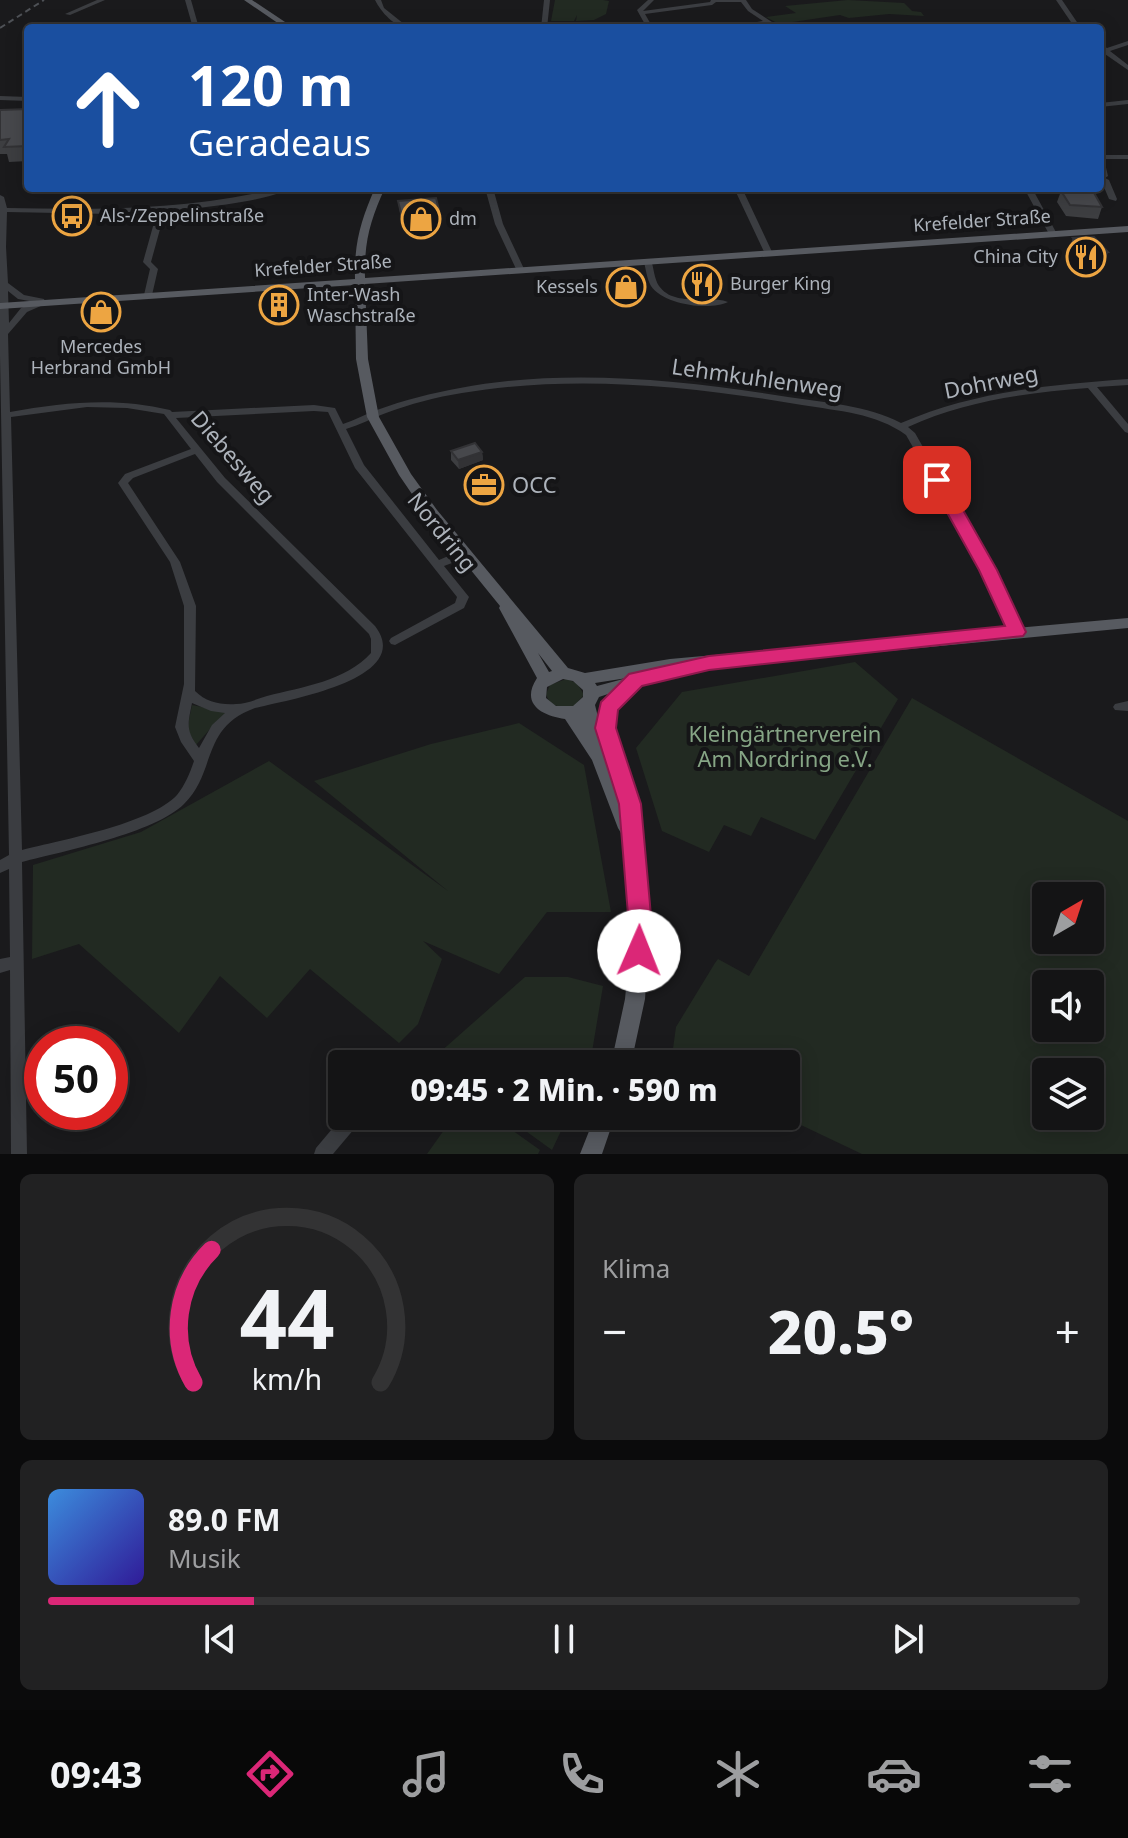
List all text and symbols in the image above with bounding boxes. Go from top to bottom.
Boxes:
text: 120 m [188,46,353,122]
icon: ahead [56,56,160,160]
text: Geradeaus [188,118,371,167]
bus stop icon: Als-/Zeppelinstraße [51,195,93,237]
shop icon: dm [400,198,442,240]
place label: Als-/Zeppelinstraße [100,203,264,227]
street label: Krefelder Straße [912,203,1051,237]
place label: dm [449,206,477,230]
restaurant icon: China City [1065,236,1107,278]
place label: China City [973,244,1059,268]
street label: Krefelder Straße [253,248,392,282]
restaurant icon: Burger King [681,263,723,305]
shop icon: Kessels [605,266,647,308]
place label: Burger King [730,271,831,295]
place label: Kessels [536,274,598,298]
place label: Inter-Wash Waschstraße [307,282,416,327]
building icon: Inter-Wash Waschstraße [258,284,300,326]
shop icon: Mercedes Herbrand GmbH [80,291,122,333]
place label: Mercedes Herbrand GmbH [31,334,171,379]
street label: Lehmkuhlenweg [670,350,844,404]
street label: Dohrweg [941,357,1040,405]
street label: Diebesweg [185,404,282,509]
pin [903,446,971,514]
icon: arrive [915,458,959,502]
office icon: OCC [463,464,505,506]
place label: OCC [512,469,557,499]
street label: Nordring [402,485,484,577]
park label: Kleingärtnerverein Am Nordring e.V. [689,718,881,773]
north arrow [1032,882,1104,954]
map controls [1032,882,1104,1130]
position arrow [597,909,681,993]
button: sound [1032,970,1104,1042]
speed limit sign: 50 [24,1026,128,1130]
button: layers [1032,1058,1104,1130]
text: 09:45 · 2 Min. · 590 m [410,1069,718,1110]
text: Klima [602,1250,670,1286]
text: 44 [239,1260,335,1373]
text: 20.5° [768,1290,914,1372]
text: − [602,1301,627,1361]
text: + [1055,1301,1080,1361]
text: km/h [252,1359,322,1398]
text: 89.0 FM [168,1499,280,1540]
text: Musik [168,1540,241,1576]
icon: previous [198,1617,242,1661]
icon: pause [542,1617,586,1661]
icon: next [886,1617,930,1661]
icon: directions [242,1746,298,1802]
icon: music [398,1746,454,1802]
icon: phone [554,1746,610,1802]
icon: climate [710,1746,766,1802]
icon: car [866,1746,922,1802]
icon: filters [1022,1746,1078,1802]
text: 09:43 [50,1750,142,1799]

